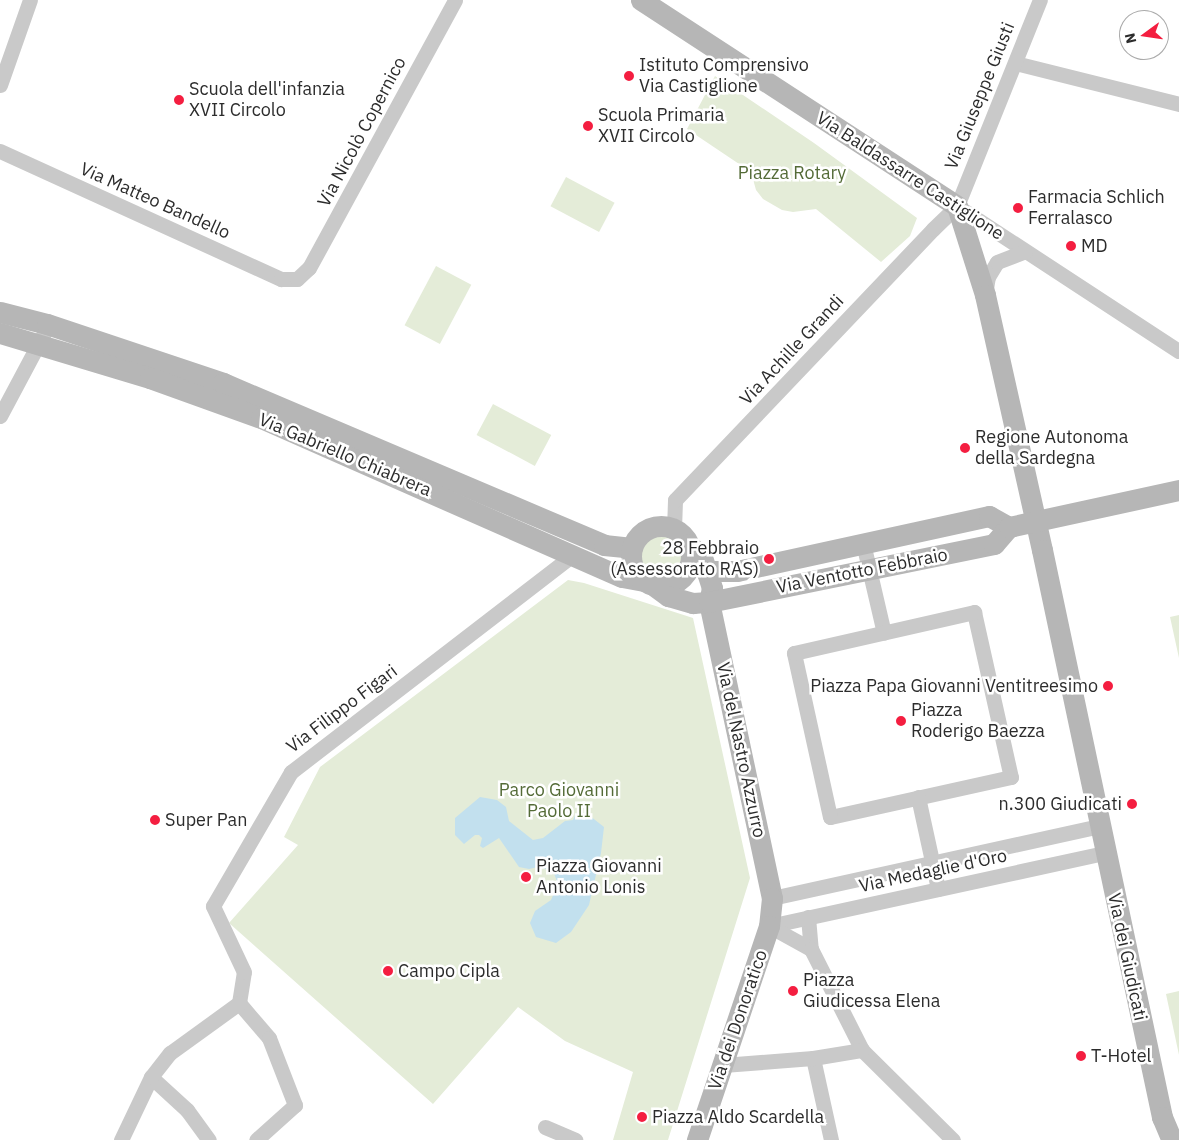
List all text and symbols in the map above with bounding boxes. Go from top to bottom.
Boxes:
north arrow [1119,10,1169,60]
street label: Via Giuseppe Giusti [941,19,1019,173]
text: N [1120,31,1140,45]
street label: Via Nicolò Copernico [313,53,411,211]
place label: Istituto Comprensivo Via Castiglione [639,55,809,98]
marker: Istituto Comprensivo Via Castiglione [623,70,635,82]
place label: Scuola dell'infanzia XVII Circolo [189,79,345,122]
marker: Scuola dell'infanzia XVII Circolo [173,94,185,106]
place label: Scuola Primaria XVII Circolo [598,105,724,148]
street label: Via Baldassarre Castiglione [812,107,1008,245]
marker: Scuola Primaria XVII Circolo [582,120,594,132]
street label: Via Matteo Bandello [77,158,233,244]
park label: Piazza Rotary [738,162,846,184]
place label: Farmacia Schlich Ferralasco [1028,187,1165,230]
marker: Farmacia Schlich Ferralasco [1012,202,1024,214]
place label: MD [1081,235,1108,257]
marker: MD [1065,240,1077,252]
street label: Via Achille Grandi [736,291,848,409]
street label: Via Gabriello Chiabrera [255,409,435,501]
place label: Regione Autonoma della Sardegna [975,427,1128,469]
marker: Regione Autonoma della Sardegna [959,442,971,454]
place label: 28 Febbraio (Assessorato RAS) [610,538,759,580]
street label: Via Ventotto Febbraio [775,544,949,598]
marker: 28 Febbraio (Assessorato RAS) [763,553,775,565]
street label: Via Filippo Figari [282,660,402,758]
street label: Via del Nastro Azzurro [712,660,770,840]
place label: Piazza Papa Giovanni Ventitreesimo [810,675,1098,697]
marker: Piazza Papa Giovanni Ventitreesimo [1102,680,1114,692]
place label: Piazza Roderigo Baezza [911,700,1045,742]
marker: Piazza Roderigo Baezza [895,715,907,727]
park label: Parco Giovanni Paolo II [499,780,619,822]
place label: n.300 Giudicati [999,793,1122,815]
marker: n.300 Giudicati [1126,798,1138,810]
place label: Super Pan [165,809,247,831]
marker: Super Pan [149,814,161,826]
street label: Via Medaglie d'Oro [857,845,1009,897]
place label: Piazza Giovanni Antonio Lonis [536,856,662,899]
marker: Piazza Giovanni Antonio Lonis [520,871,532,883]
street label: Via dei Giudicati [1103,891,1151,1023]
street label: Via dei Donoratico [704,947,772,1093]
place label: Campo Cipla [398,960,500,982]
marker: Campo Cipla [382,965,394,977]
place label: Piazza Giudicessa Elena [803,970,940,1012]
marker: Piazza Giudicessa Elena [787,985,799,997]
place label: T-Hotel [1091,1045,1151,1067]
marker: T-Hotel [1075,1050,1087,1062]
place label: Piazza Aldo Scardella [652,1106,824,1128]
marker: Piazza Aldo Scardella [636,1111,648,1123]

